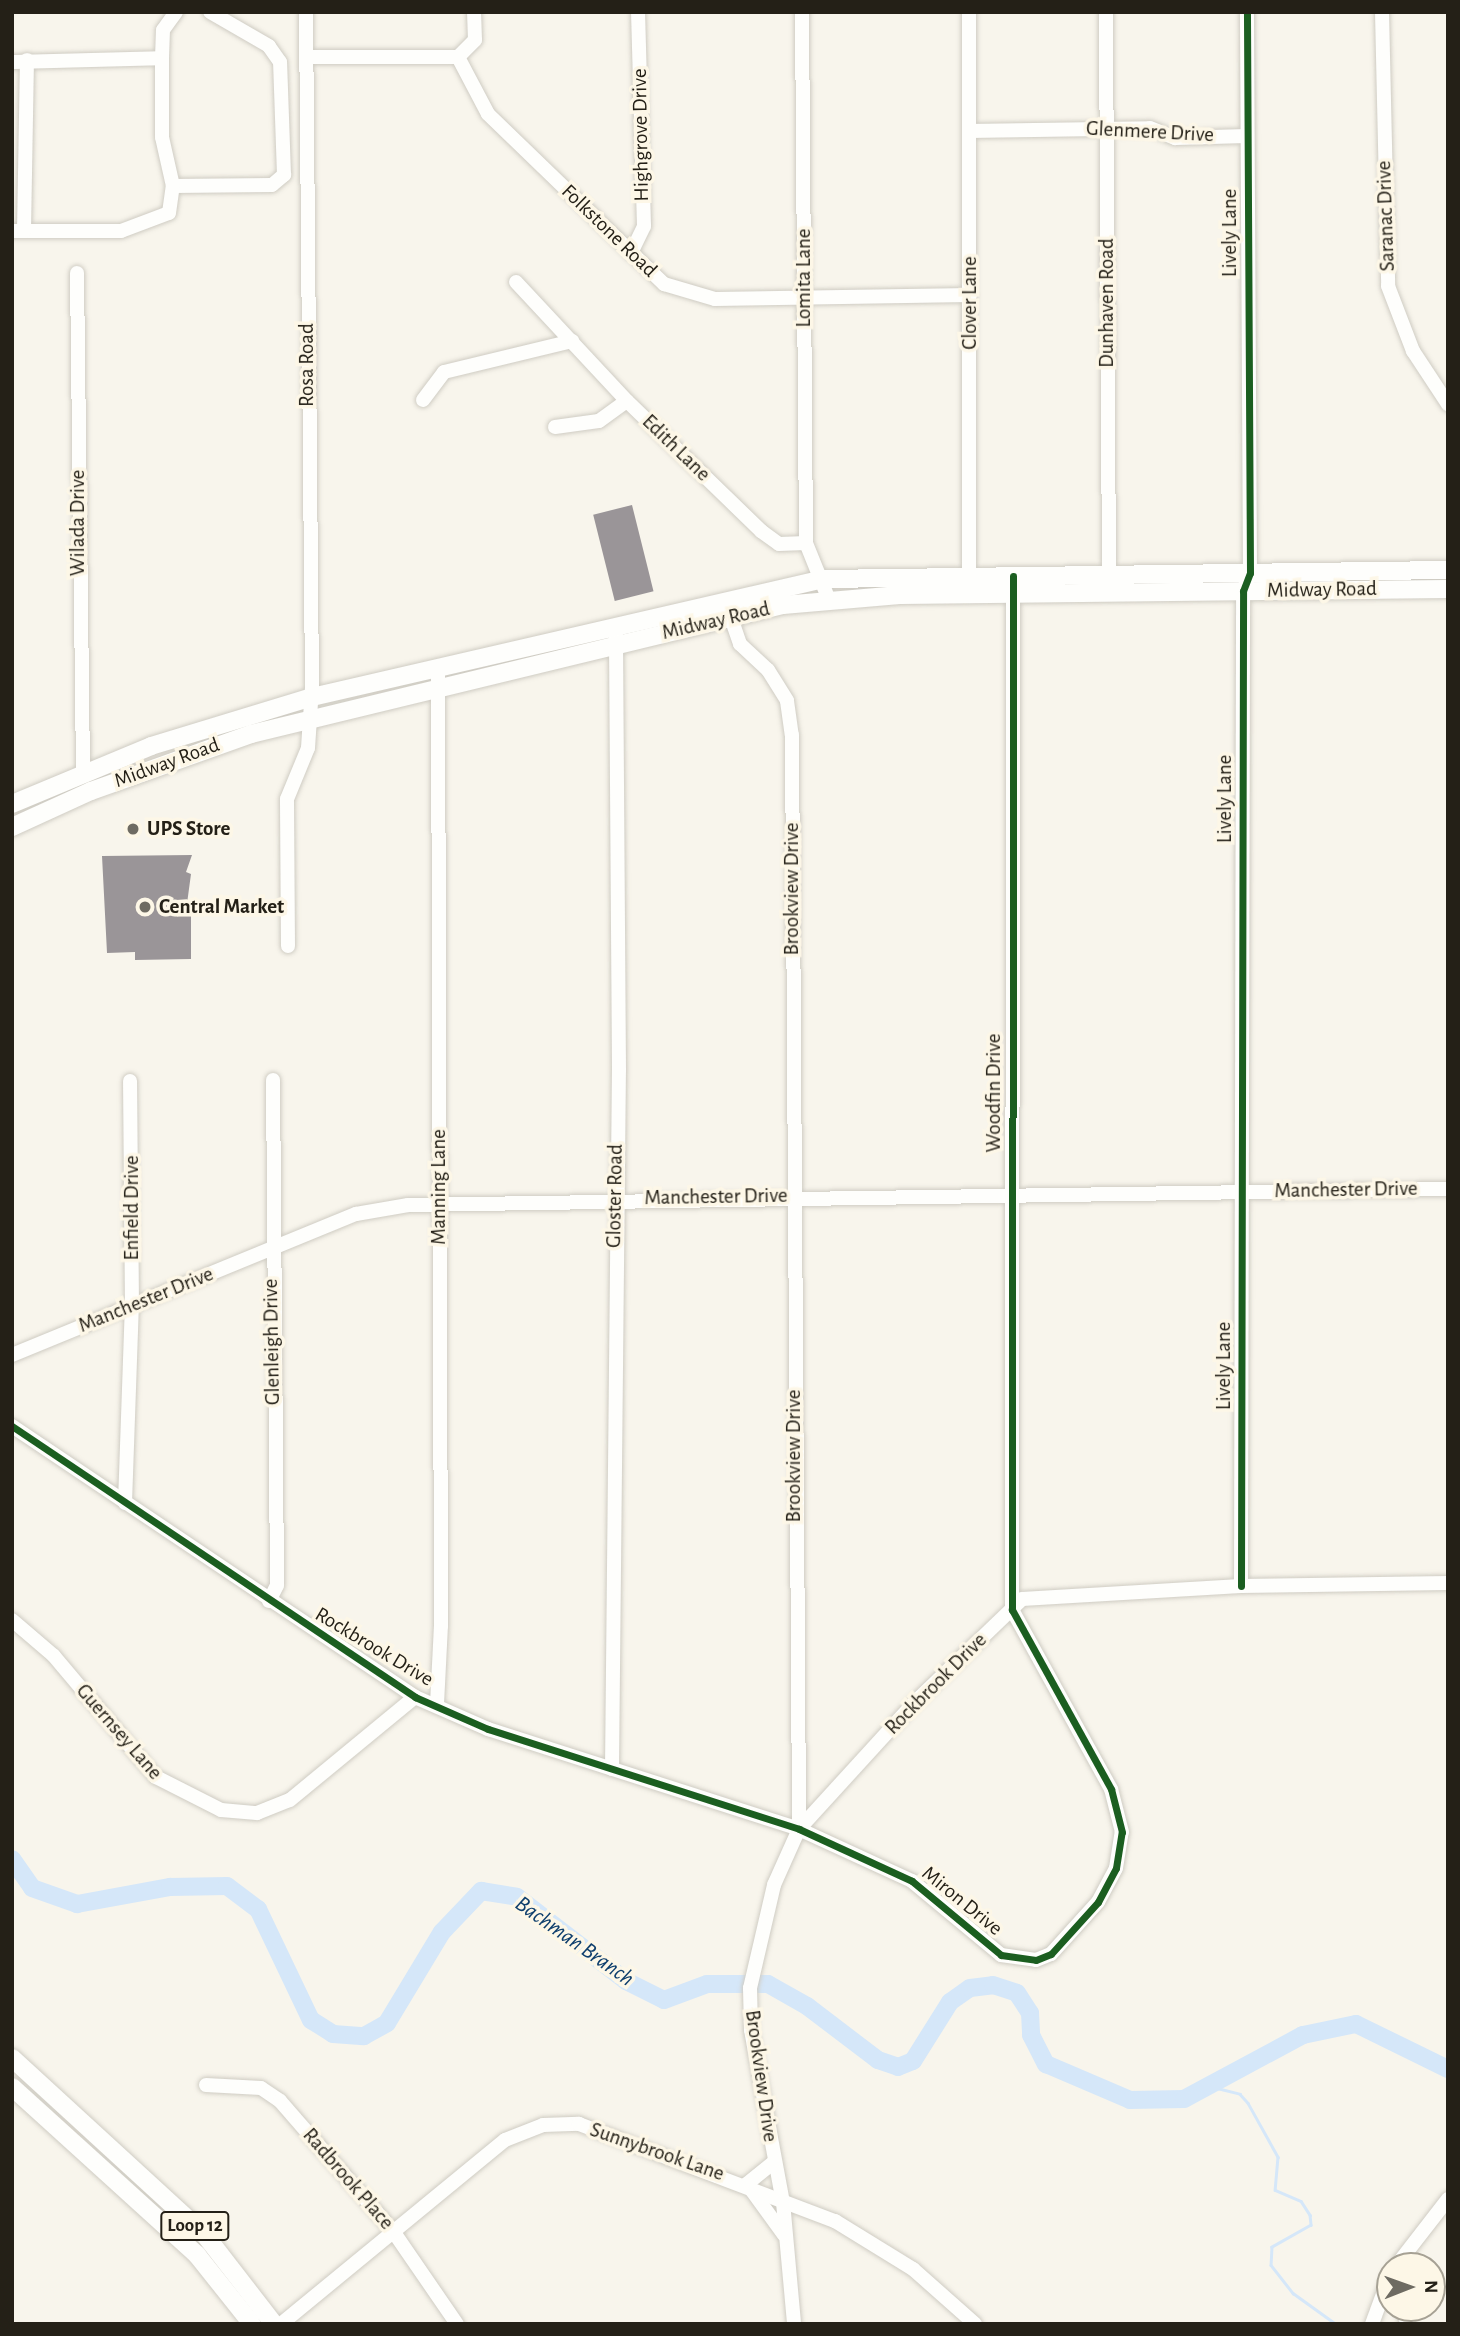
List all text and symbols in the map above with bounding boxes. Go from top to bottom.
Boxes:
street label: Highgrove Drive [627,68,655,202]
street label: Glenmere Drive [1085,116,1215,148]
street label: Saranac Drive [1371,160,1401,272]
street label: Folkstone Road [556,179,662,283]
street label: Lively Lane [1217,189,1243,277]
street label: Lomita Lane [791,228,817,328]
street label: Dunhaven Road [1094,238,1120,368]
street label: Clover Lane [957,256,983,350]
street label: Rosa Road [294,323,320,407]
street label: Edith Lane [637,409,715,487]
street label: Wilada Drive [65,470,91,576]
street label: Midway Road [1267,576,1377,604]
street label: Midway Road [660,596,772,646]
street label: Midway Road [111,732,223,794]
street label: Lively Lane [1212,755,1238,843]
place label: UPS Store [147,816,231,842]
marker: UPS Store [125,821,141,837]
street label: Brookview Drive [779,823,805,955]
place label: Central Market [159,894,284,920]
marker: Central Market [137,899,153,915]
street label: Woodfin Drive [981,1034,1007,1152]
street label: Manning Lane [426,1129,452,1245]
street label: Gloster Road [601,1144,629,1248]
street label: Enfield Drive [119,1155,145,1261]
street label: Manchester Drive [1274,1176,1418,1204]
street label: Manchester Drive [644,1183,788,1211]
street label: Manchester Drive [75,1262,217,1338]
street label: Glenleigh Drive [258,1279,286,1405]
street label: Lively Lane [1211,1322,1237,1410]
street label: Brookview Drive [781,1390,807,1522]
street label: Rockbrook Drive [310,1602,438,1692]
street label: Rockbrook Drive [880,1628,992,1740]
street label: Guernsey Lane [71,1679,167,1785]
street label: Miron Drive [917,1861,1007,1941]
water label: Bachman Branch [509,1891,639,1993]
street label: Brookview Drive [739,2008,783,2144]
street label: Sunnybrook Lane [587,2117,727,2187]
street label: Radbrook Place [297,2123,399,2235]
road number: Loop 12 [160,2210,230,2242]
north arrow [1376,2252,1446,2322]
text: N [1421,2280,1440,2293]

